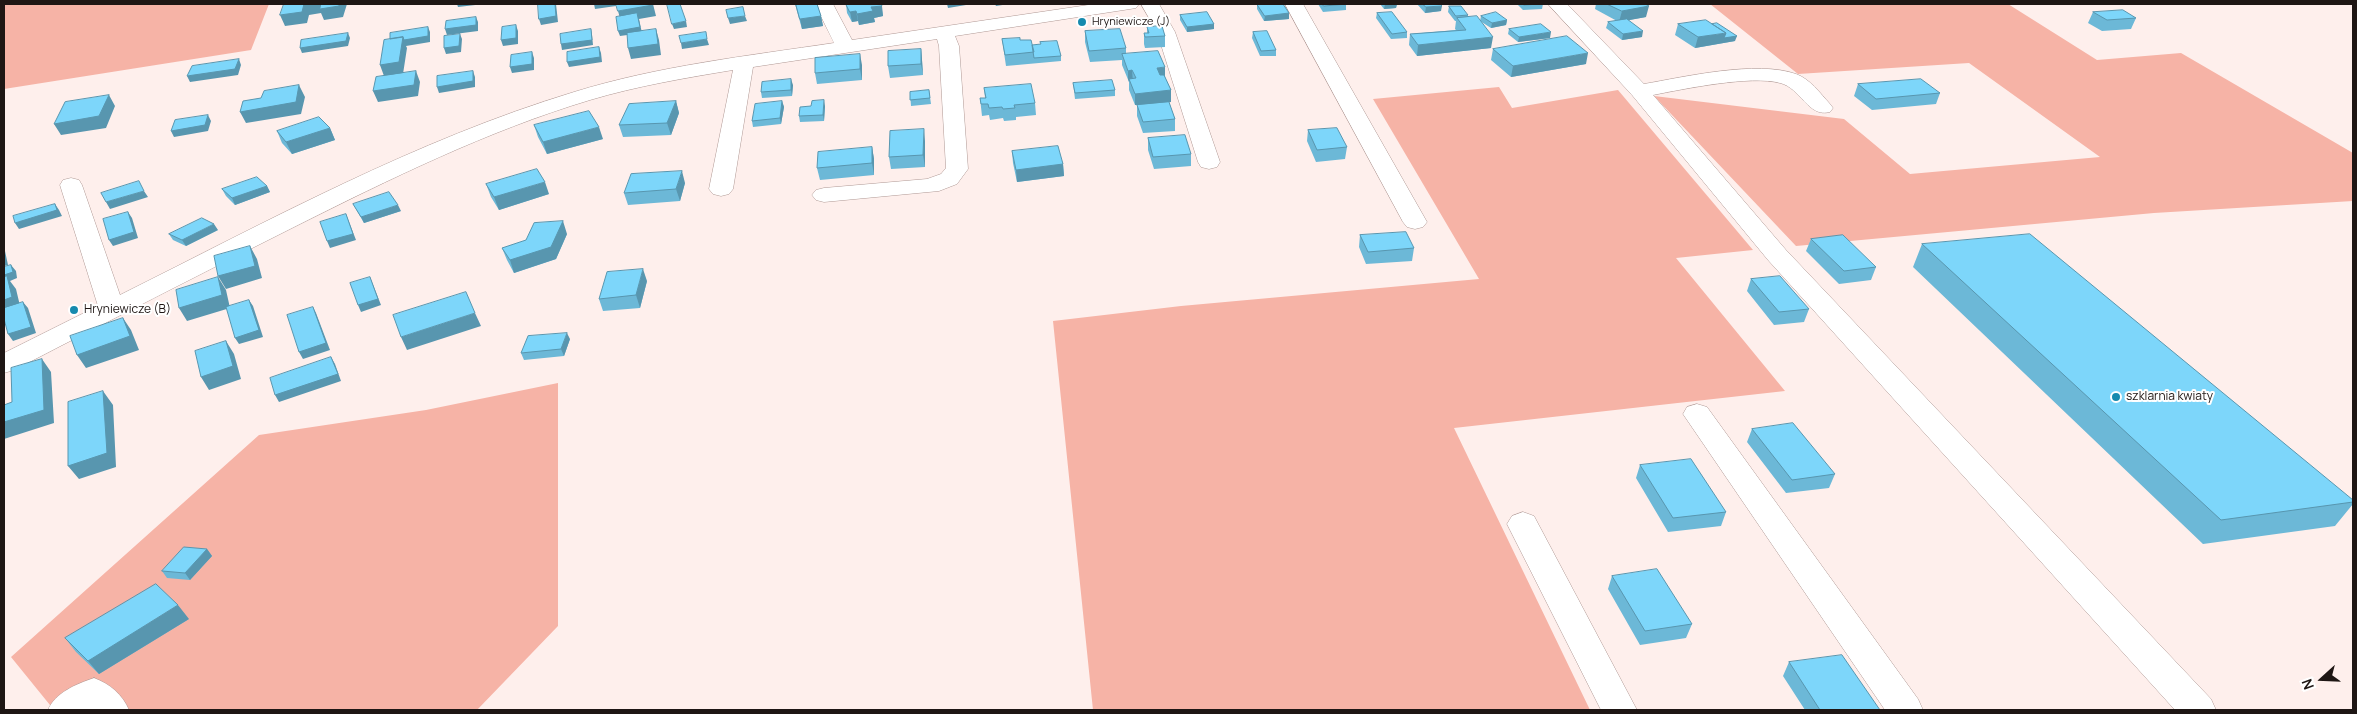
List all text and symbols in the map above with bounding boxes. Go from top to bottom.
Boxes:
place label: Hryniewicze (J) [1092,15,1170,29]
marker: Hryniewicze (J) [1076,16,1088,28]
place label: Hryniewicze (B) [84,303,171,317]
marker: Hryniewicze (B) [68,304,80,316]
place label: szklarnia kwiaty [2126,390,2213,404]
marker: szklarnia kwiaty [2110,391,2122,403]
north arrow [2297,654,2347,704]
text: N [2297,676,2318,692]

